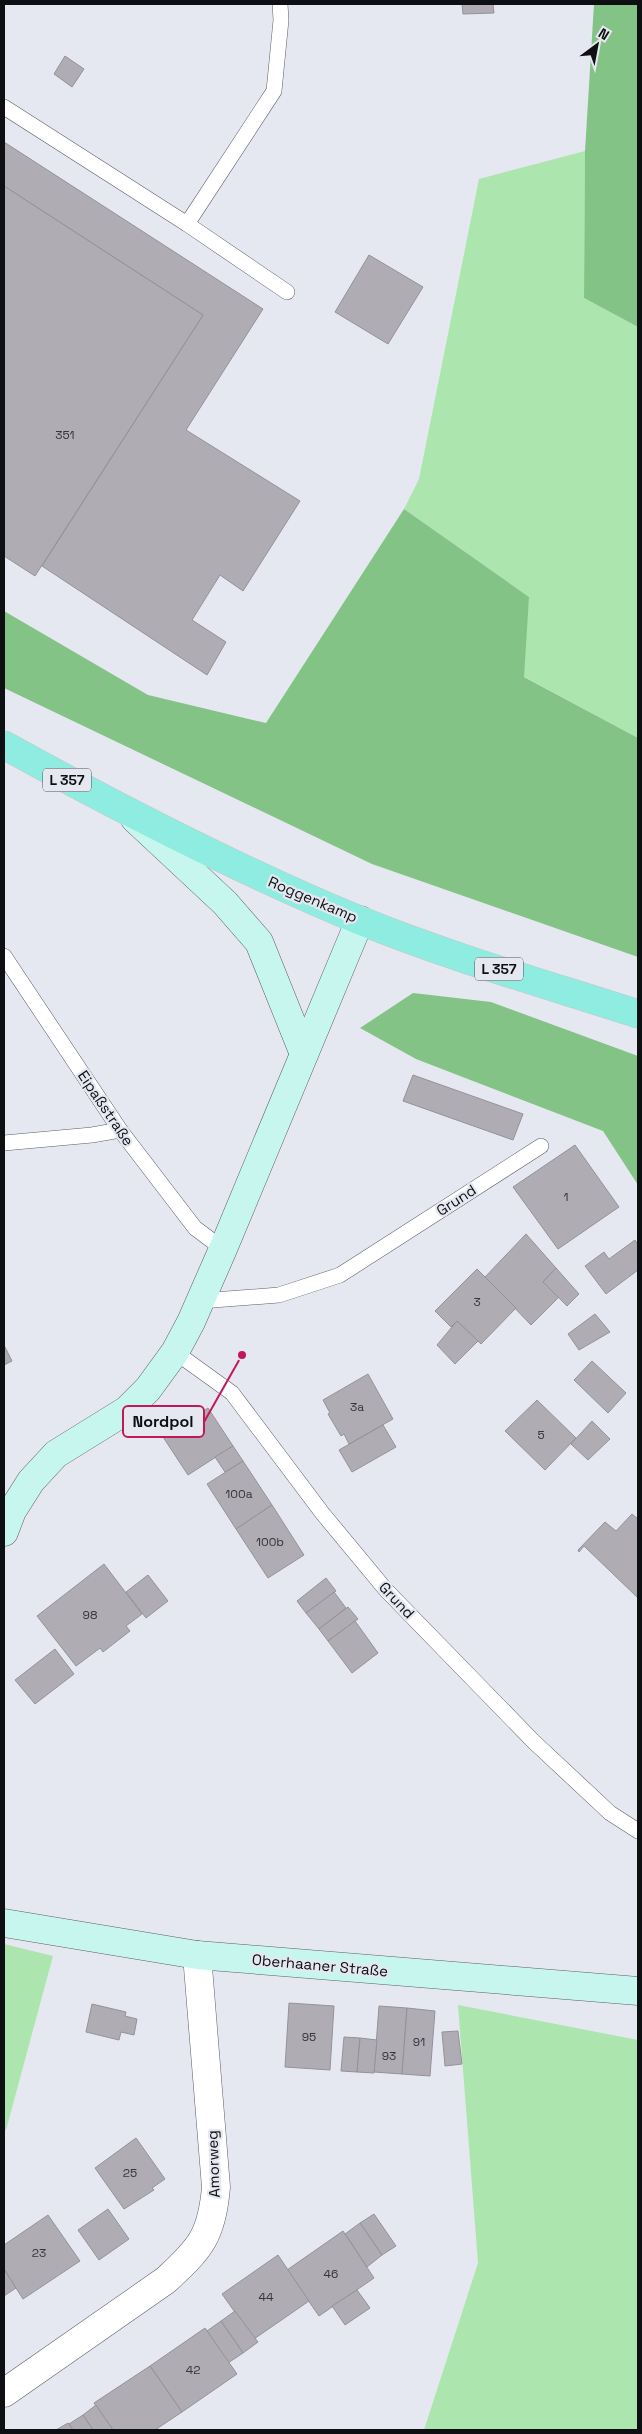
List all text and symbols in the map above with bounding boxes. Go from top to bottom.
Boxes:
north arrow [572,20,622,70]
text: N [595,24,613,44]
house number: 351 [55,427,75,443]
road number: L 357 [43,768,91,792]
street label: Roggenkamp [265,872,361,926]
road number: L 357 [475,958,523,981]
street label: Eipaßstraße [74,1067,138,1149]
street label: Grund [433,1180,479,1220]
house number: 1 [563,1189,569,1205]
house number: 3 [473,1294,481,1310]
house number: 3a [350,1399,364,1415]
callout: Nordpol [123,1406,204,1437]
text: Nordpol [132,1411,194,1432]
house number: 5 [537,1427,545,1443]
house number: 100a [225,1486,253,1502]
house number: 100b [256,1534,284,1550]
street label: Grund [375,1578,419,1622]
house number: 98 [83,1607,97,1623]
street label: Oberhaaner Straße [251,1950,389,1980]
house number: 95 [302,2029,316,2045]
house number: 91 [413,2034,425,2050]
house number: 93 [382,2048,396,2064]
street label: Amorweg [202,2130,224,2198]
house number: 25 [123,2165,137,2181]
house number: 23 [32,2245,46,2261]
house number: 46 [324,2266,338,2282]
house number: 44 [258,2289,274,2305]
house number: 42 [186,2362,200,2378]

